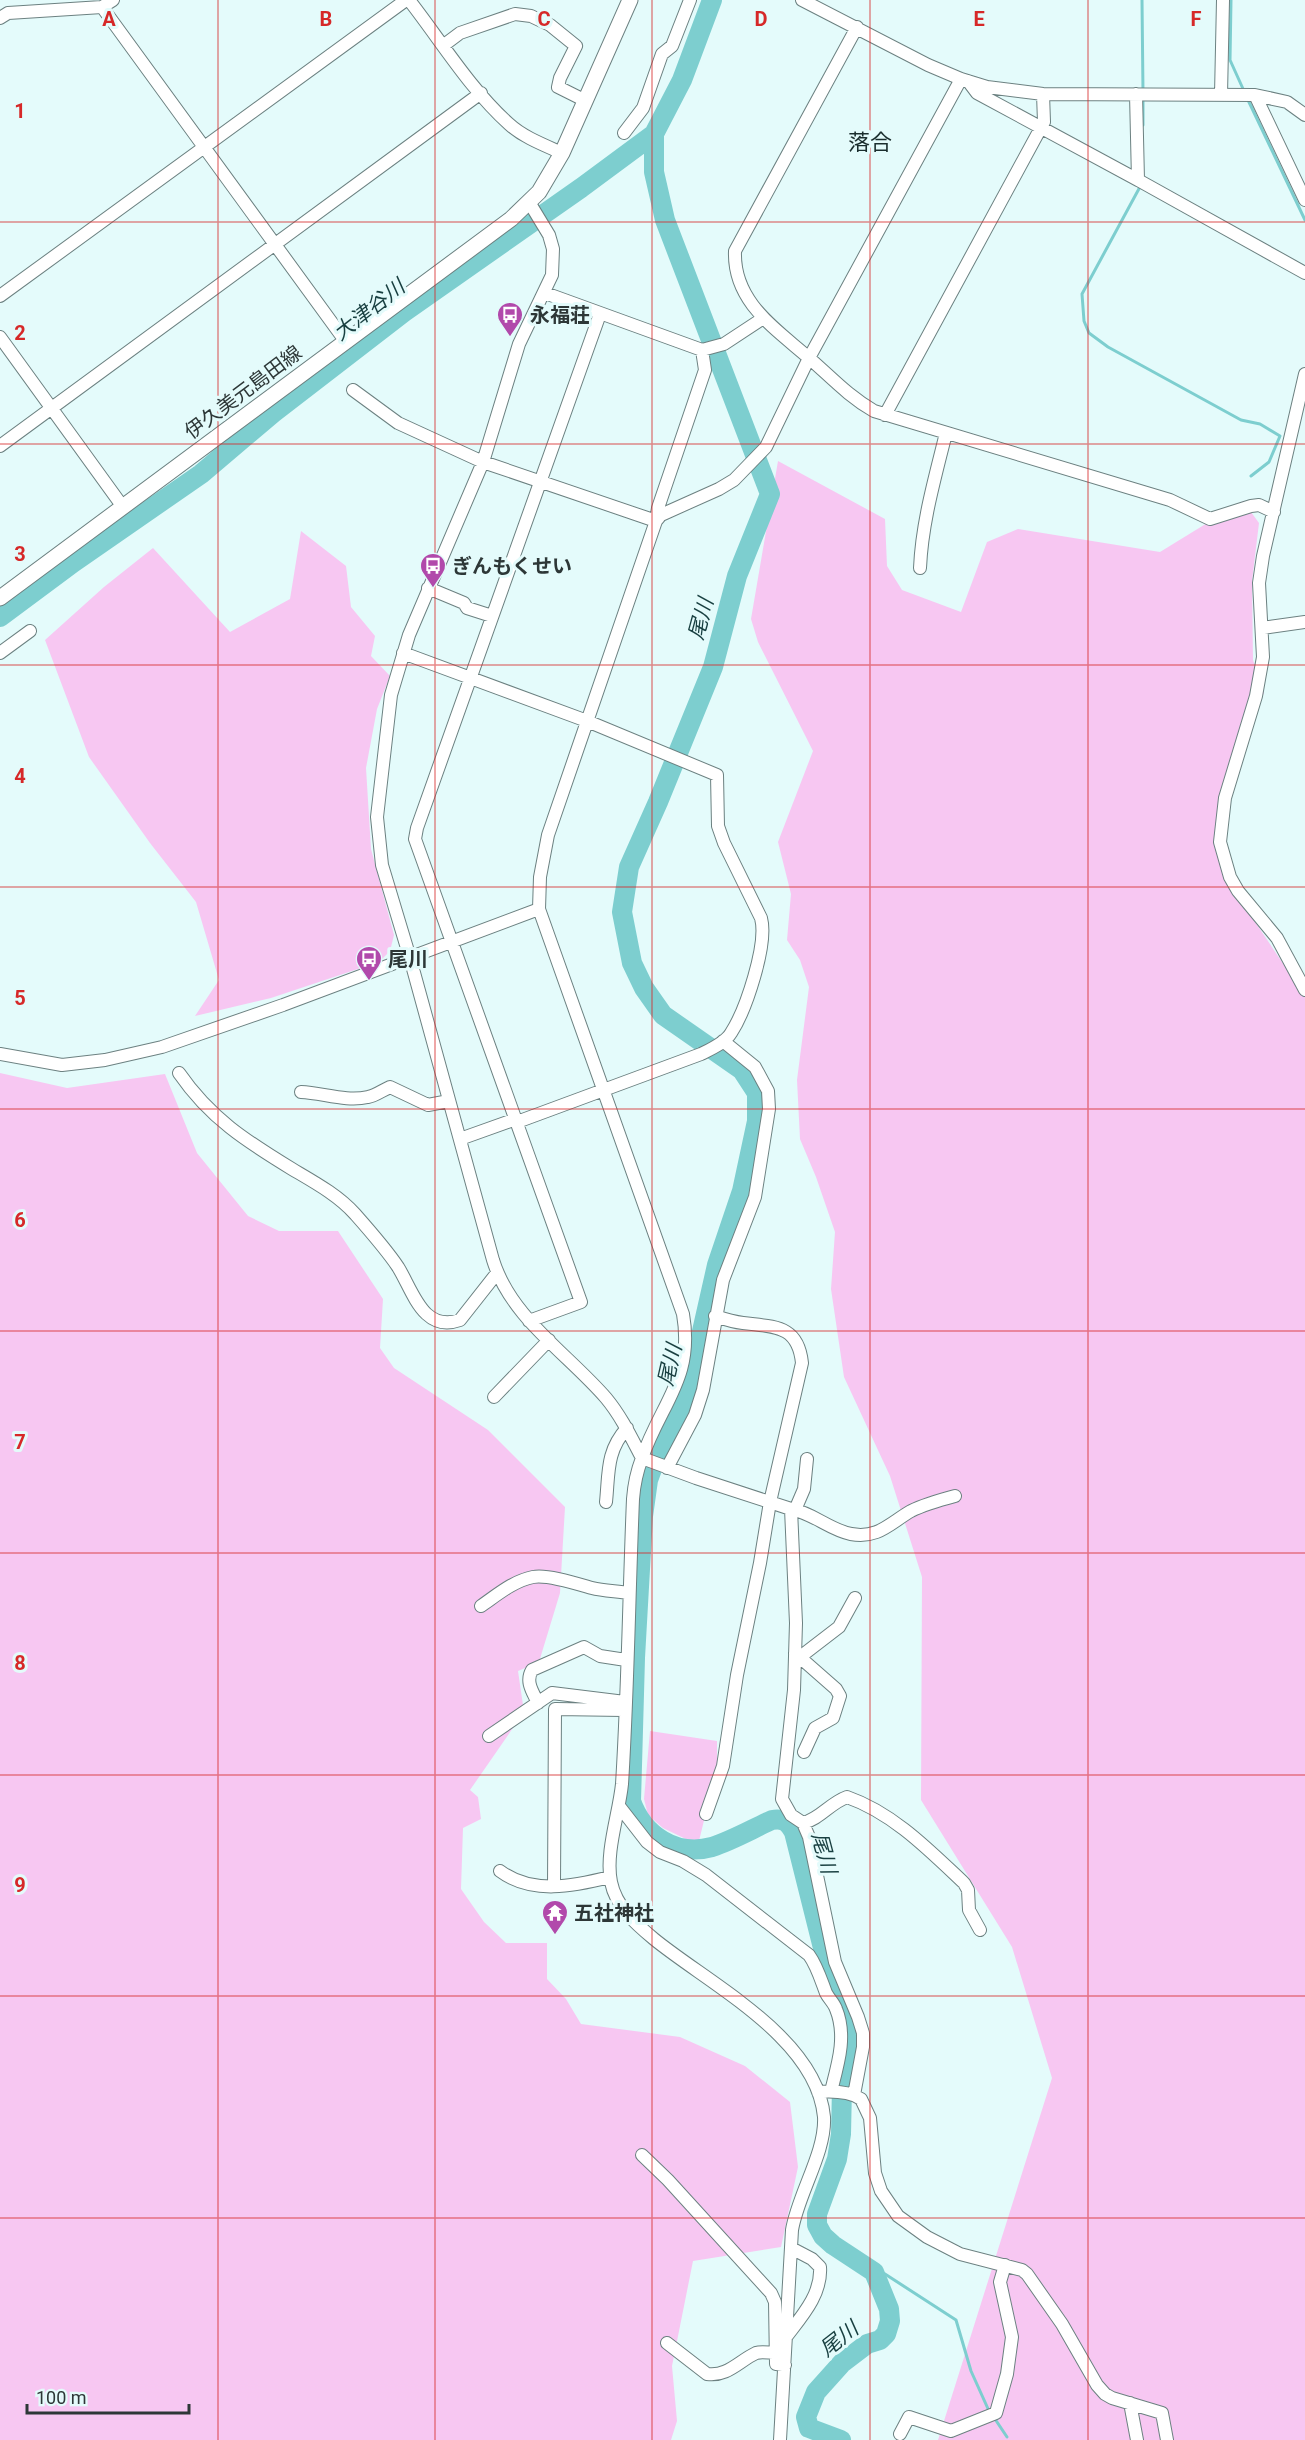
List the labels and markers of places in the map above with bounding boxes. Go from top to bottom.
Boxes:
bus stop icon: 永福荘 [495,300,525,338]
place label: 永福荘 [530,303,590,327]
bus stop icon: ぎんもくせい [418,551,448,589]
place label: ぎんもくせい [452,554,572,578]
bus stop icon: 尾川 [354,944,384,982]
place label: 尾川 [388,947,428,971]
temple icon: 五社神社 [540,1898,570,1936]
place label: 五社神社 [574,1901,654,1925]

